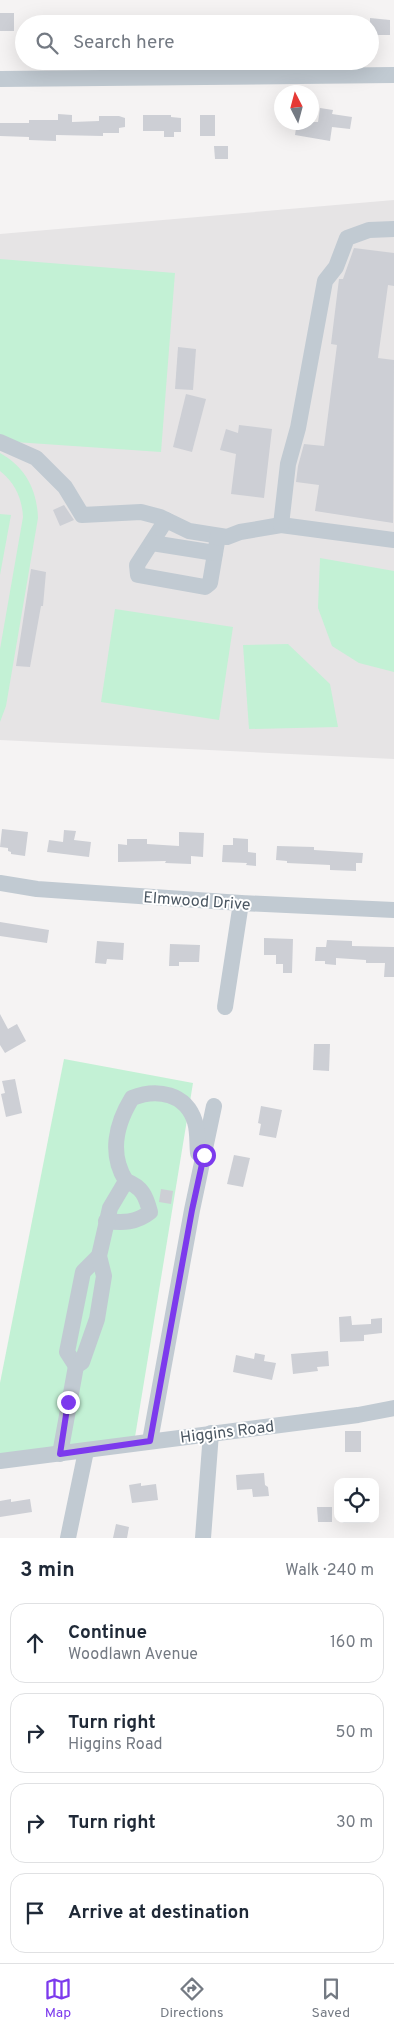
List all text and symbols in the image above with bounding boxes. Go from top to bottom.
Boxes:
search box [15,15,379,70]
icon: search [33,29,61,57]
text: Search here [73,31,175,55]
north arrow [274,85,319,130]
street label: Elmwood Drive [143,888,251,916]
route start [193,1144,216,1167]
route end [57,1391,80,1414]
street label: Higgins Road [179,1417,275,1449]
map controls [334,1478,379,1523]
button: locate [334,1478,379,1523]
text: 3 min [20,1557,75,1584]
text: Walk · 240 m [285,1561,374,1581]
text: Continue [68,1621,147,1645]
icon: ahead [21,1629,49,1657]
text: 160 m [330,1633,373,1653]
text: Woodlawn Avenue [68,1645,198,1665]
text: Turn right [68,1711,156,1735]
icon: right [21,1719,49,1747]
text: 50 m [336,1723,373,1743]
text: Higgins Road [68,1735,163,1755]
icon: right [21,1809,49,1837]
text: Turn right [68,1811,156,1835]
text: 30 m [336,1813,373,1833]
icon: arrive [21,1899,49,1927]
text: Arrive at destination [68,1901,249,1925]
tab: Map [44,1975,72,2022]
tab: Directions [160,1975,224,2022]
tab: Saved [312,1975,350,2022]

